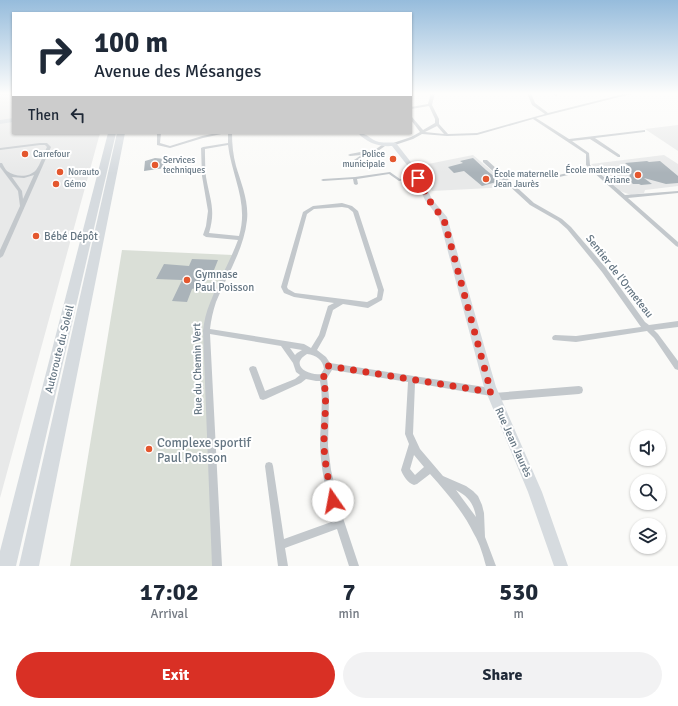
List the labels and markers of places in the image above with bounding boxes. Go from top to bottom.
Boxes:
marker: Carrefour [20,149,30,159]
place label: Carrefour [33,149,70,160]
place label: Police municipale [342,149,385,170]
marker: Police municipale [388,154,398,164]
place label: Services techniques [163,155,205,176]
marker: Services techniques [150,160,160,170]
pin [401,161,435,195]
place label: École maternelle Ariane [566,163,630,186]
marker: Norauto [55,167,65,177]
place label: Norauto [68,167,100,178]
place label: École maternelle Jean Jaurès [494,167,559,190]
marker: École maternelle Ariane [633,170,643,180]
marker: École maternelle Jean Jaurès [481,174,491,184]
marker: Gémo [51,179,61,189]
place label: Gémo [64,179,86,190]
place label: Bébé Dépôt [44,230,98,243]
marker: Bébé Dépôt [31,231,41,241]
place label: Gymnase Paul Poisson [195,268,254,294]
marker: Gymnase Paul Poisson [182,275,192,285]
place label: Complexe sportif Paul Poisson [157,435,252,466]
marker: Complexe sportif Paul Poisson [144,444,154,454]

